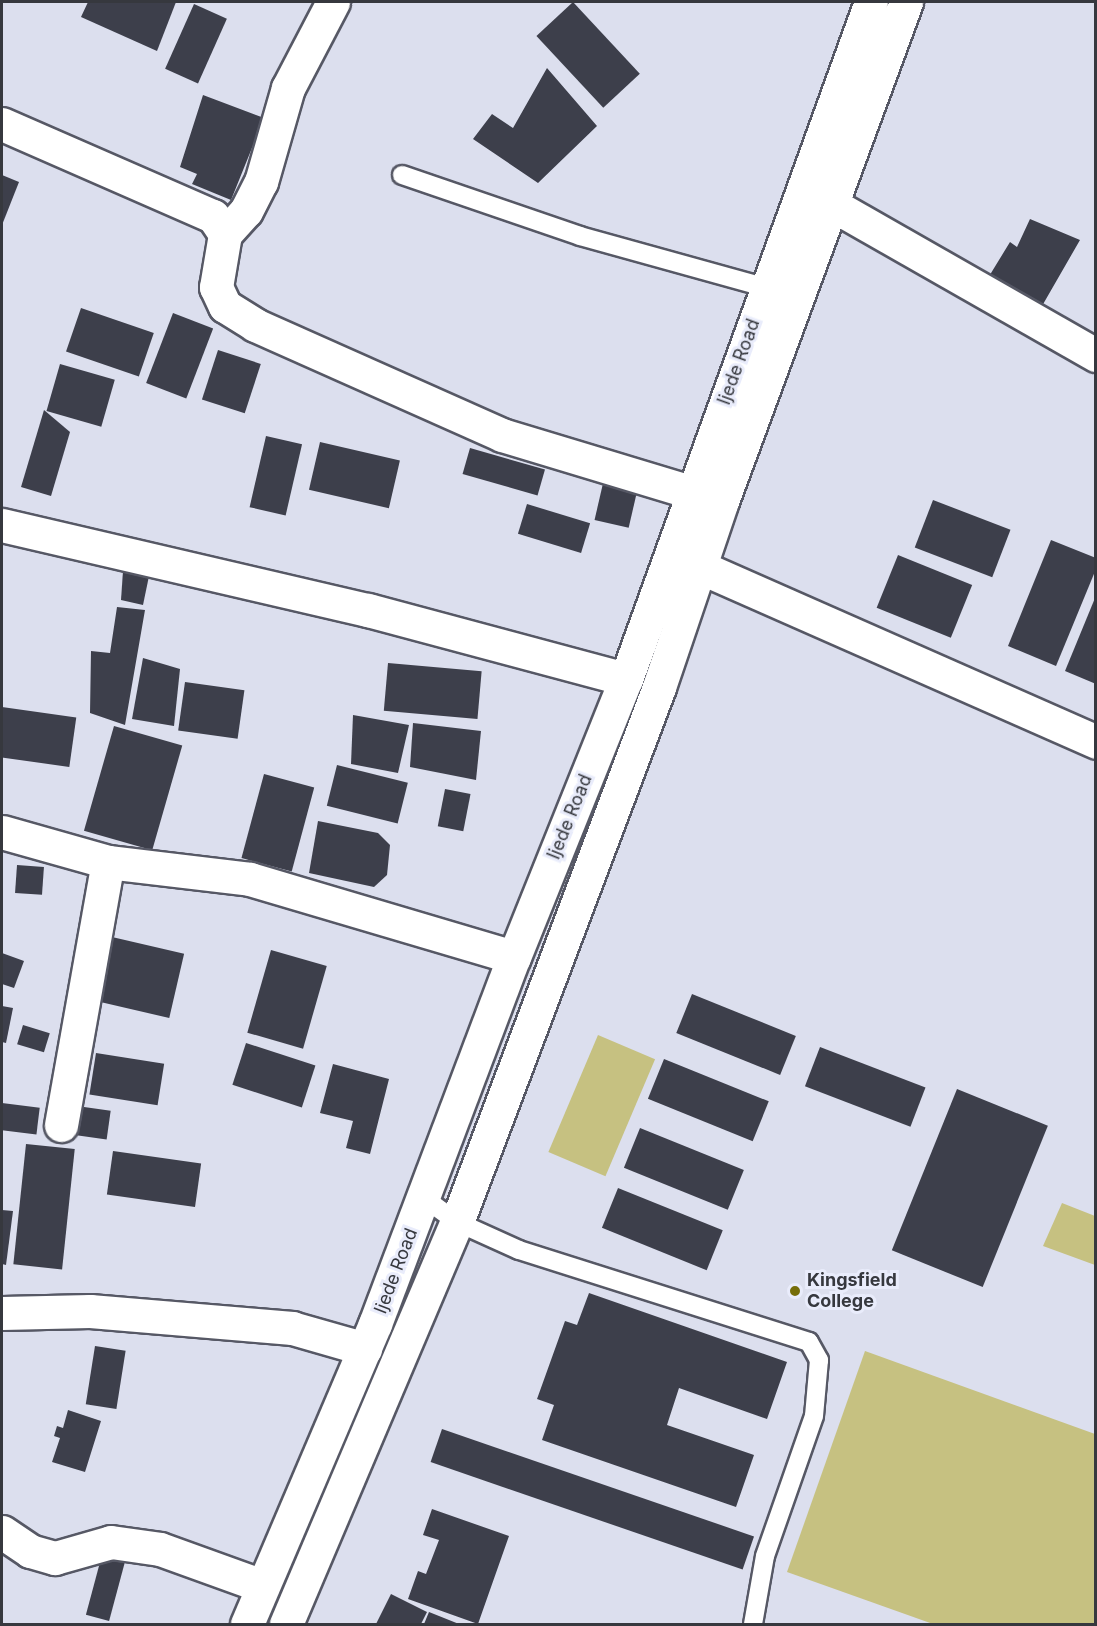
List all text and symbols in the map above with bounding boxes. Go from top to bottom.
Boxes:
street label: Ijede Road [714,316,764,408]
street label: Ijede Road [543,771,597,863]
street label: Ijede Road [370,1225,422,1317]
place label: Kingsfield College [807,1270,897,1312]
marker: Kingsfield College [788,1284,802,1298]

